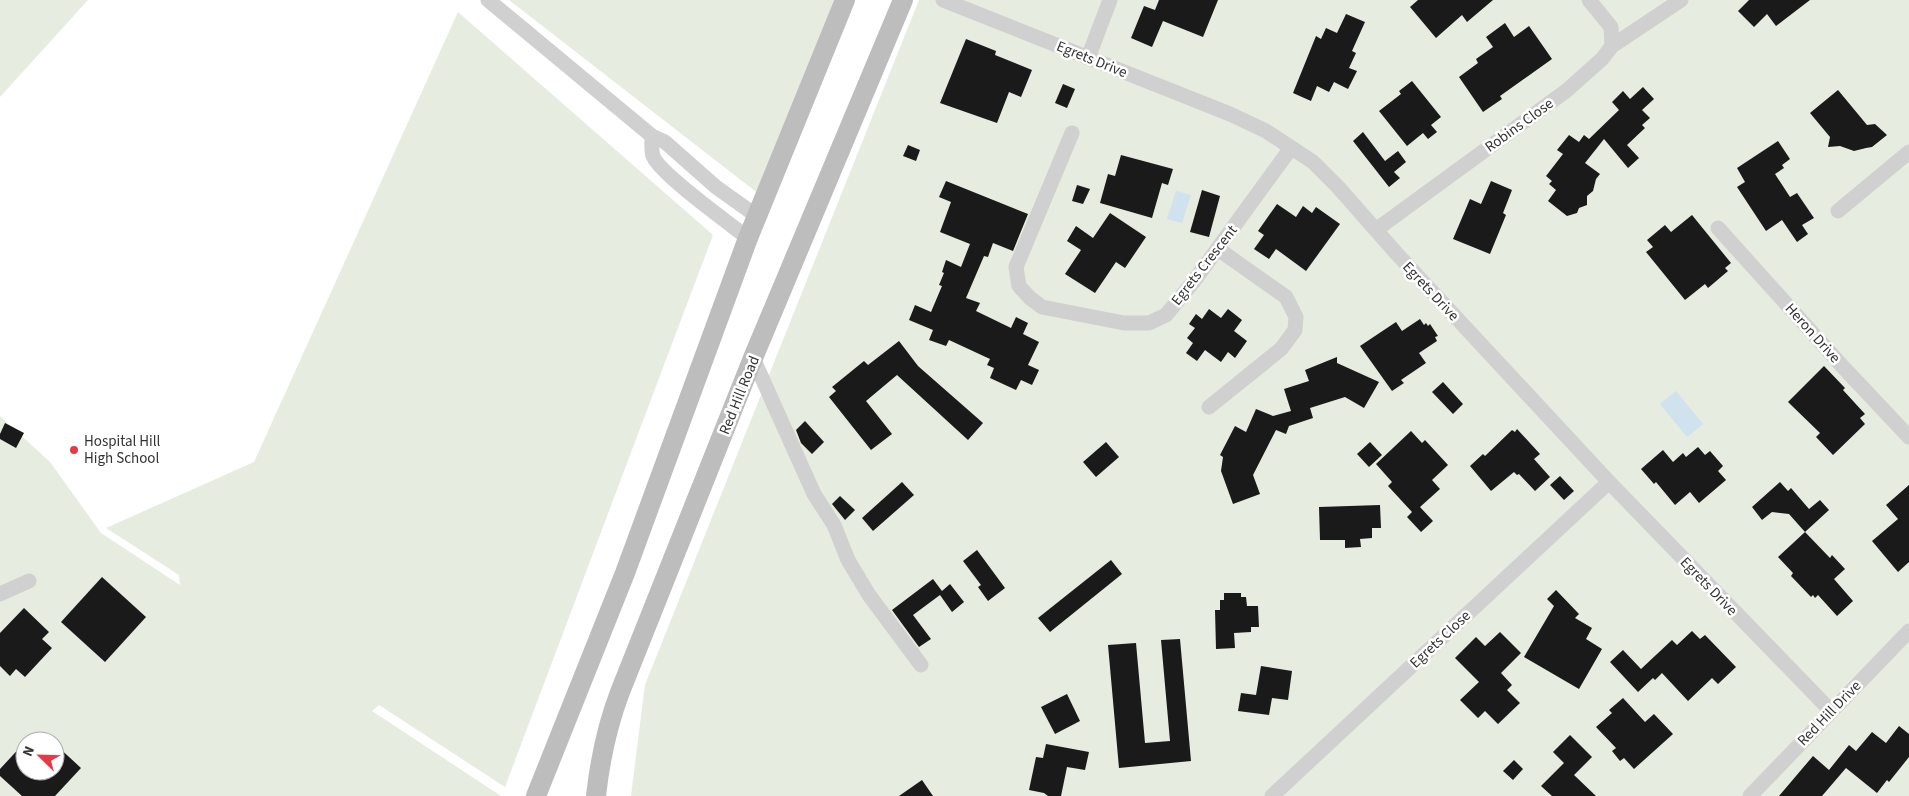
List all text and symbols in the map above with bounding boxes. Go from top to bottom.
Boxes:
street label: Egrets Drive [1053,36,1130,83]
street label: Robins Close [1481,93,1558,157]
street label: Egrets Crescent [1166,221,1242,310]
street label: Egrets Drive [1398,257,1464,326]
street label: Heron Drive [1780,299,1845,368]
street label: Red Hill Road [714,353,765,438]
place label: Hospital Hill High School [84,431,161,469]
marker: Hospital Hill High School [68,444,80,456]
street label: Egrets Drive [1675,552,1742,620]
street label: Egrets Close [1405,606,1475,673]
street label: Red Hill Drive [1793,676,1866,751]
north arrow [15,731,65,781]
text: N [18,743,40,760]

